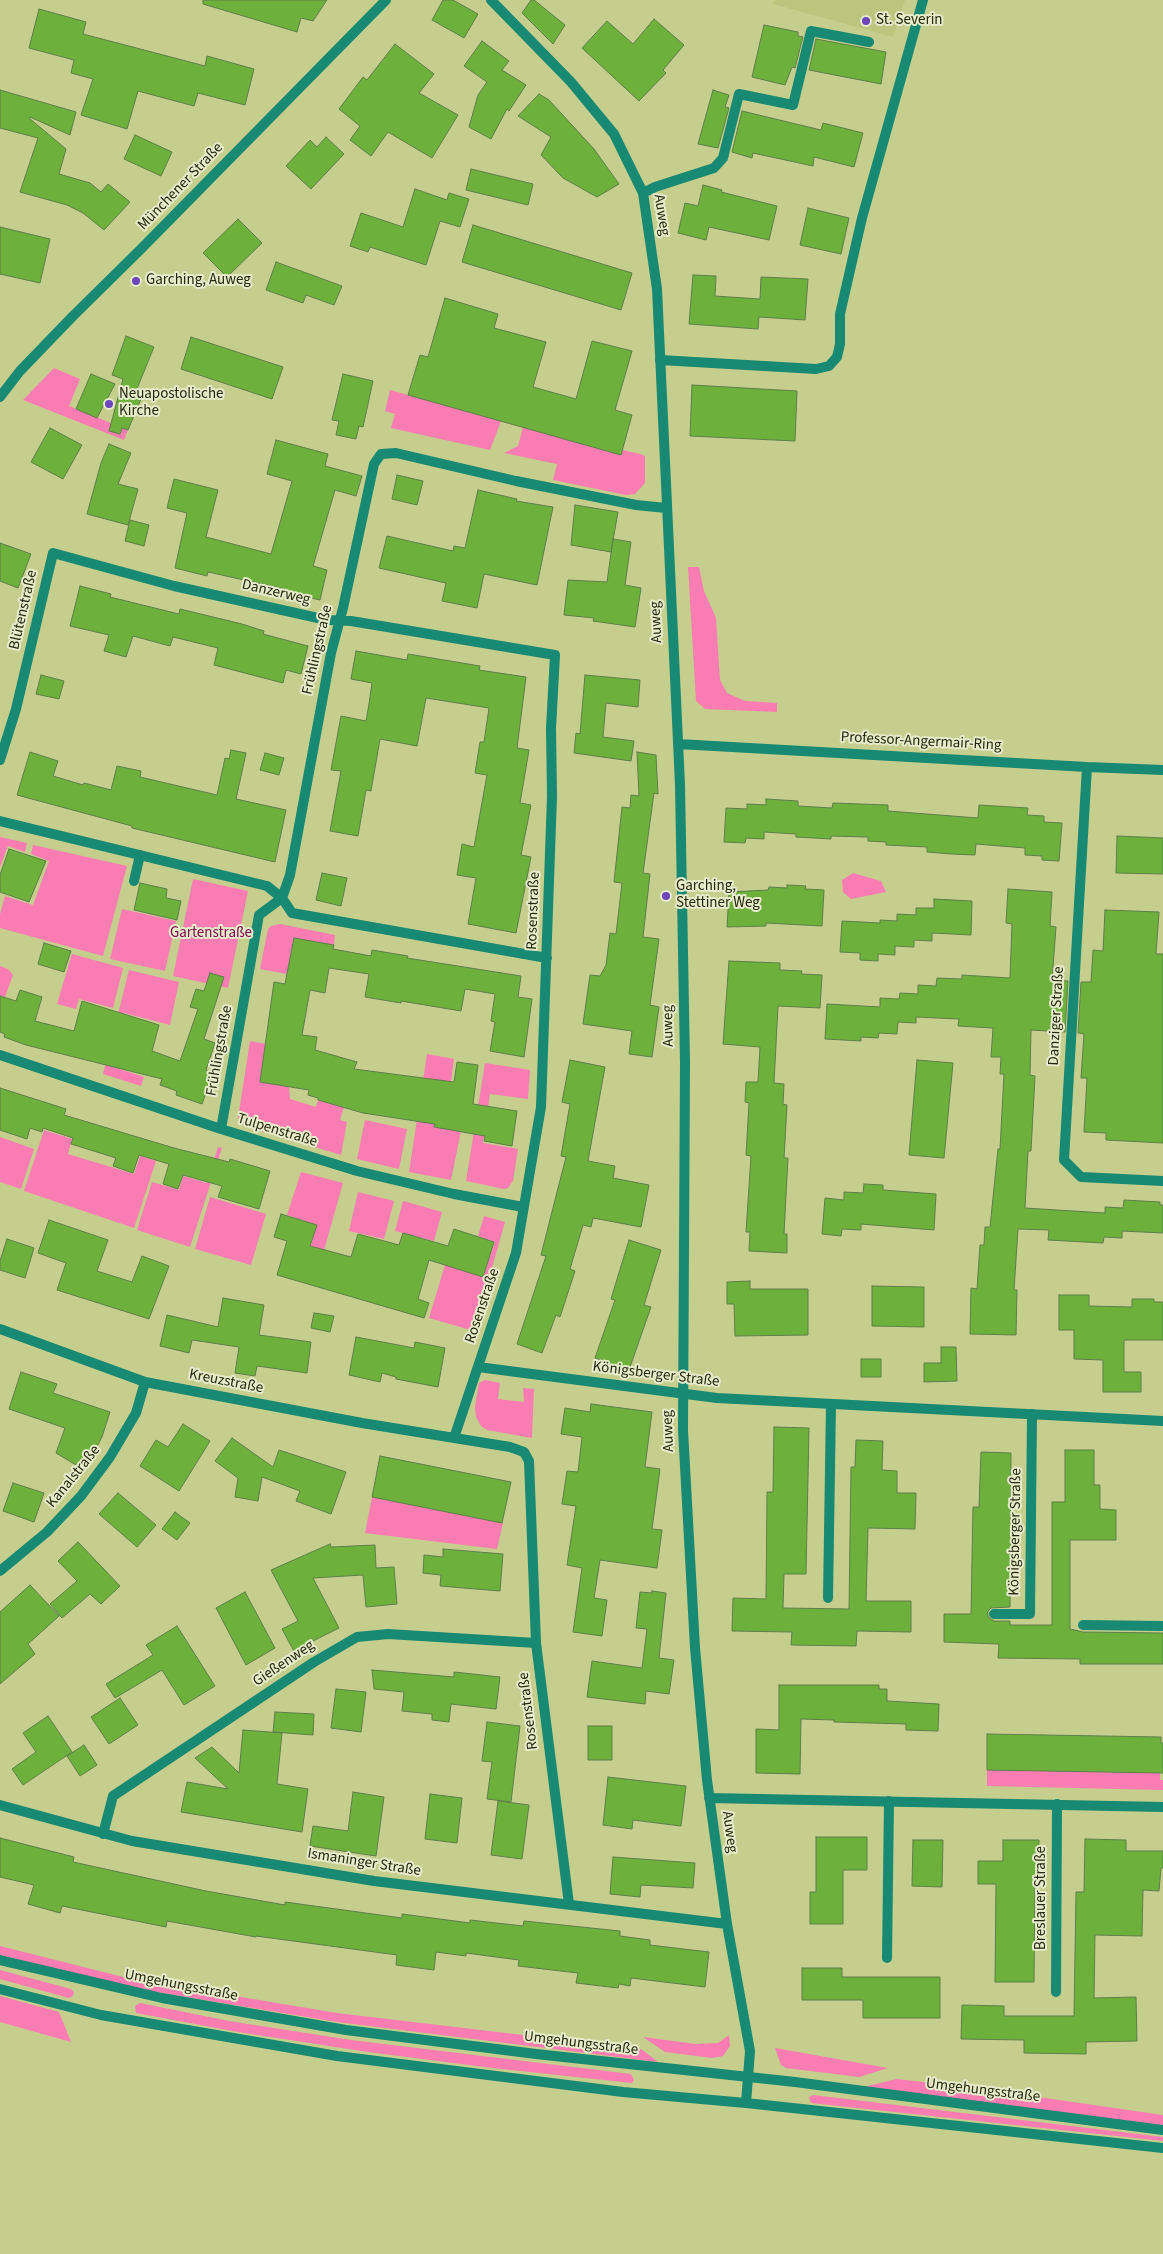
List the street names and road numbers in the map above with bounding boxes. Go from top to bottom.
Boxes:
street label: Münchener Straße [135,139,227,235]
street label: Auweg [649,193,673,237]
street label: Blütenstraße [6,569,42,651]
street label: Danzerweg [240,576,312,610]
street label: Auweg [647,601,667,643]
street label: Frühlingstraße [299,603,337,697]
street label: Professor-Angermair-Ring [840,729,1002,755]
street label: Rosenstraße [524,872,544,950]
street label: Danziger Straße [1045,966,1069,1066]
street label: Frühlingstraße [203,1004,237,1098]
street label: Auweg [660,1005,678,1047]
street label: Tulpenstraße [235,1110,319,1152]
street label: Rosenstraße [462,1266,504,1346]
street label: Königsberger Straße [592,1358,720,1392]
street label: Kreuzstraße [187,1366,265,1398]
street label: Auweg [659,1410,679,1452]
street label: Kanalstraße [43,1442,105,1512]
street label: Königsberger Straße [1006,1468,1026,1596]
street label: Gießenweg [250,1637,318,1691]
street label: Rosenstraße [515,1671,543,1751]
street label: Auweg [717,1810,741,1854]
street label: Ismaninger Straße [306,1845,422,1881]
street label: Breslauer Straße [1033,1846,1051,1950]
street label: Umgehungsstraße [123,1966,239,2006]
street label: Umgehungsstraße [523,2028,639,2060]
street label: Umgehungsstraße [925,2075,1041,2107]

